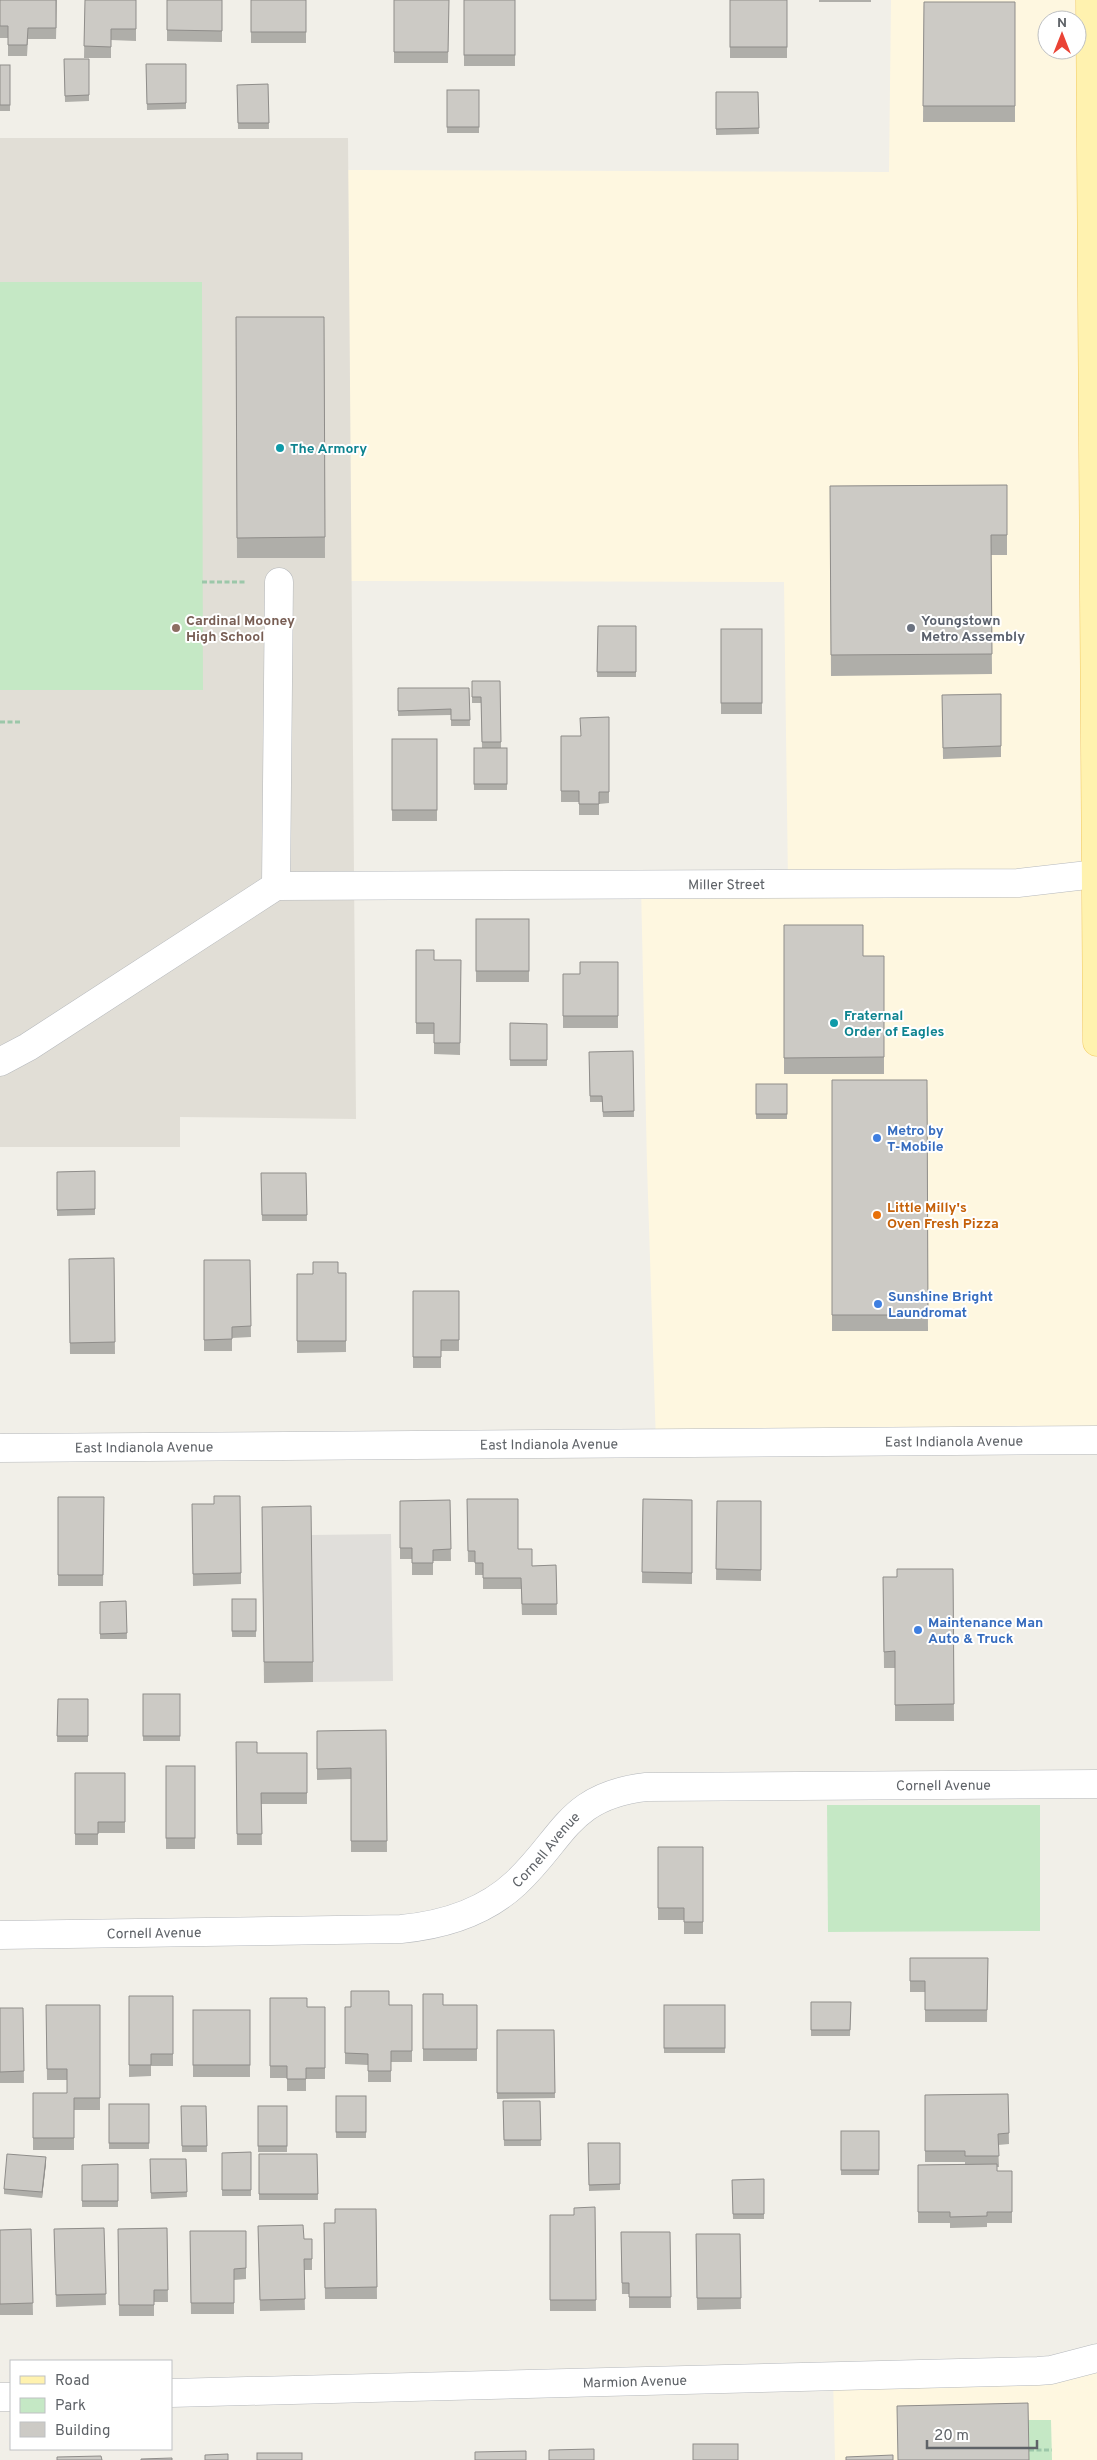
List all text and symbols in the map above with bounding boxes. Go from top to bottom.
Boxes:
north arrow [1037,10,1087,60]
text: N [1057,15,1067,32]
place label: The Armory [290,441,367,458]
marker: The Armory [274,442,286,454]
place label: Cardinal Mooney High School [186,613,295,646]
place label: Youngstown Metro Assembly [921,613,1025,646]
marker: Cardinal Mooney High School [170,622,182,634]
marker: Youngstown Metro Assembly [905,622,917,634]
street label: Miller Street [688,877,765,894]
place label: Fraternal Order of Eagles [844,1008,945,1041]
marker: Fraternal Order of Eagles [828,1017,840,1029]
place label: Metro by T-Mobile [887,1123,944,1156]
marker: Metro by T-Mobile [871,1132,883,1144]
place label: Little Milly's Oven Fresh Pizza [887,1200,999,1233]
marker: Little Milly's Oven Fresh Pizza [871,1209,883,1221]
place label: Sunshine Bright Laundromat [888,1289,993,1322]
marker: Sunshine Bright Laundromat [872,1298,884,1310]
street label: East Indianola Avenue [885,1434,1023,1452]
street label: East Indianola Avenue [480,1436,618,1455]
street label: East Indianola Avenue [75,1439,213,1457]
place label: Maintenance Man Auto & Truck [928,1615,1043,1648]
marker: Maintenance Man Auto & Truck [912,1624,924,1636]
street label: Cornell Avenue [896,1778,991,1795]
street label: Cornell Avenue [509,1809,584,1892]
street label: Cornell Avenue [106,1925,202,1943]
legend [10,2360,172,2450]
text: Road [55,2372,90,2391]
street label: Marmion Avenue [582,2373,687,2393]
text: Park [55,2397,86,2416]
scale bar [927,2418,1037,2450]
text: Building [55,2422,110,2441]
text: 20 m [934,2427,969,2446]

